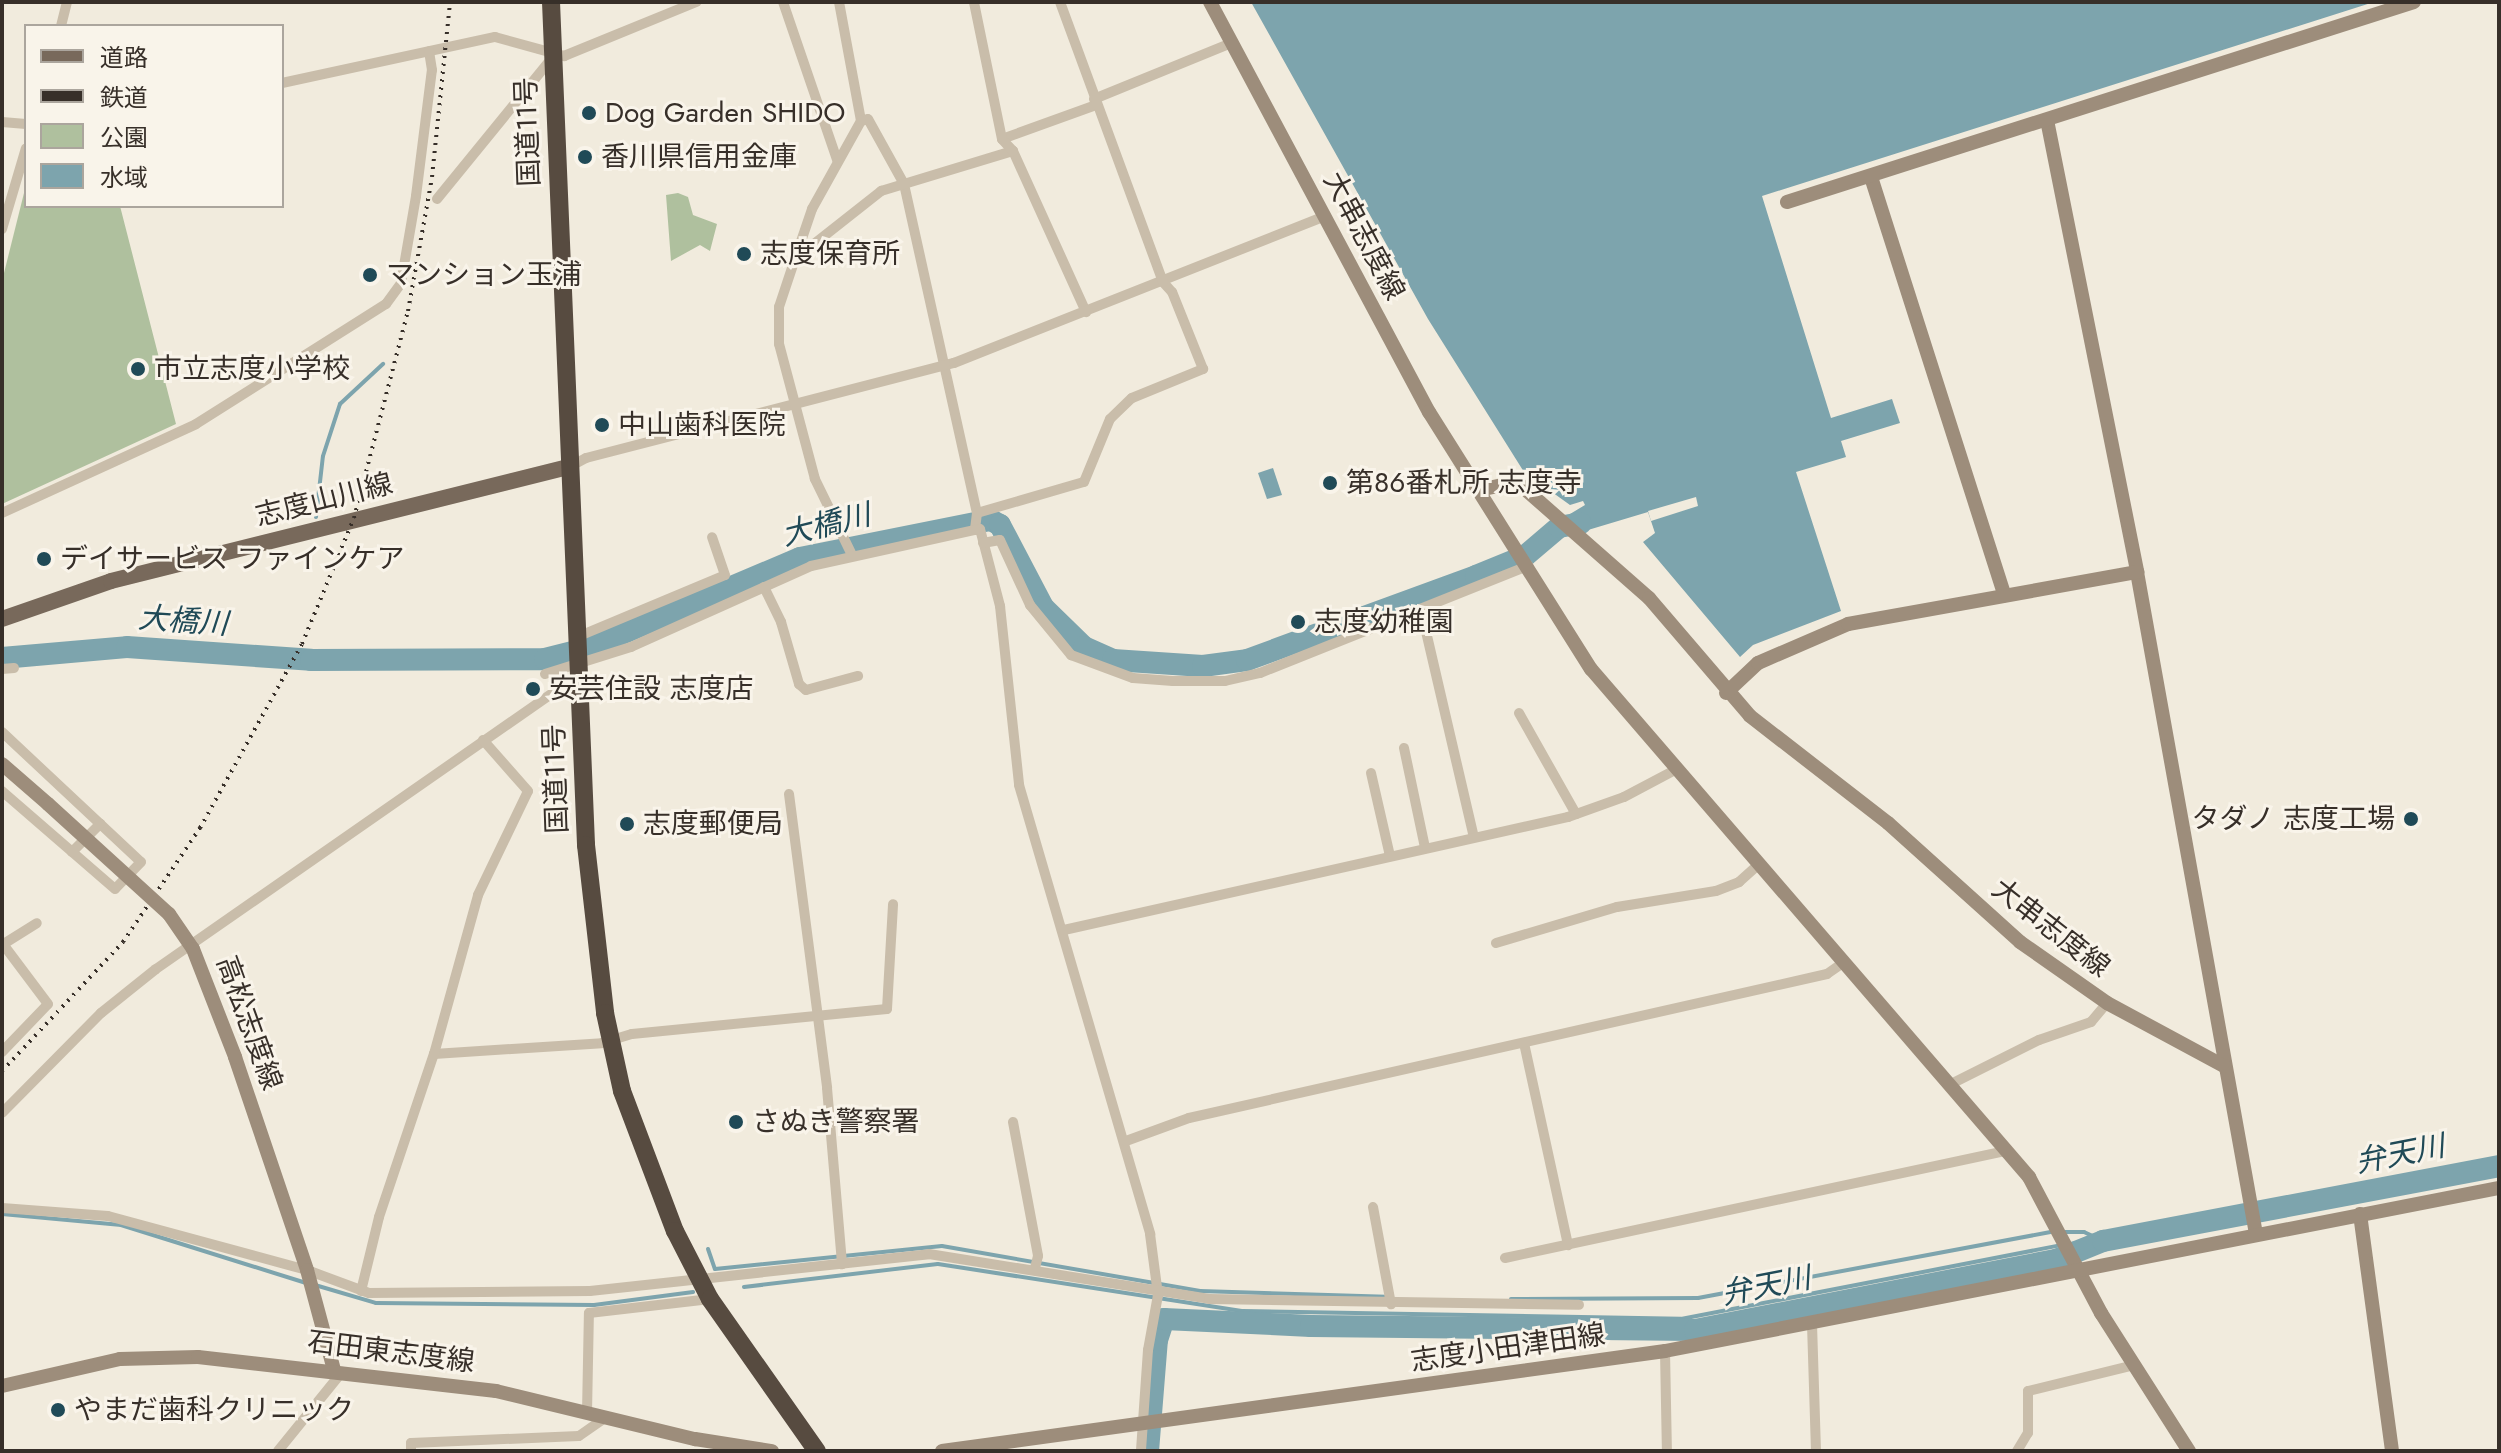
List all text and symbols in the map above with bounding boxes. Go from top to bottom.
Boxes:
legend [24,24,284,208]
text: 道路 [100,40,148,75]
street label: 国道11号 [509,77,547,187]
text: 鉄道 [100,80,148,115]
place label: Dog Garden SHIDO [605,96,845,130]
marker: Dog Garden SHIDO [580,104,598,122]
text: 公園 [100,120,148,155]
place label: 香川県信用金庫 [601,140,797,174]
marker: 香川県信用金庫 [576,148,594,166]
text: 水域 [100,160,148,195]
street label: 大串志度線 [1316,166,1412,306]
place label: 志度保育所 [760,237,900,271]
marker: 志度保育所 [735,245,753,263]
place label: マンション玉浦 [386,258,582,292]
marker: マンション玉浦 [361,266,379,284]
place label: 市立志度小学校 [154,352,350,386]
marker: 市立志度小学校 [129,360,147,378]
place label: 中山歯科医院 [618,408,786,442]
marker: 中山歯科医院 [593,416,611,434]
place label: 第86番札所 志度寺 [1346,466,1582,500]
street label: 志度山川線 [252,467,396,533]
marker: 第86番札所 志度寺 [1321,474,1339,492]
water label: 大橋川 [778,497,874,553]
place label: デイサービス ファインケア [60,542,404,576]
marker: デイサービス ファインケア [35,550,53,568]
water label: 大橋川 [137,600,229,642]
place label: 志度幼稚園 [1314,605,1454,639]
marker: 志度幼稚園 [1289,613,1307,631]
place label: 安芸住設 志度店 [549,672,753,706]
marker: 安芸住設 志度店 [524,680,542,698]
street label: 国道11号 [537,724,575,834]
place label: タダノ 志度工場 [2191,802,2395,836]
place label: 志度郵便局 [643,807,783,841]
marker: タダノ 志度工場 [2402,810,2420,828]
marker: 志度郵便局 [618,815,636,833]
street label: 大串志度線 [1985,872,2117,984]
street label: 高松志度線 [209,951,289,1095]
place label: さぬき警察署 [752,1105,920,1139]
marker: さぬき警察署 [727,1113,745,1131]
water label: 弁天川 [2352,1128,2448,1180]
water label: 弁天川 [1718,1260,1814,1312]
street label: 志度小田津田線 [1409,1318,1607,1378]
street label: 石田東志度線 [306,1325,476,1379]
place label: やまだ歯科クリニック [74,1393,354,1427]
marker: やまだ歯科クリニック [49,1401,67,1419]

